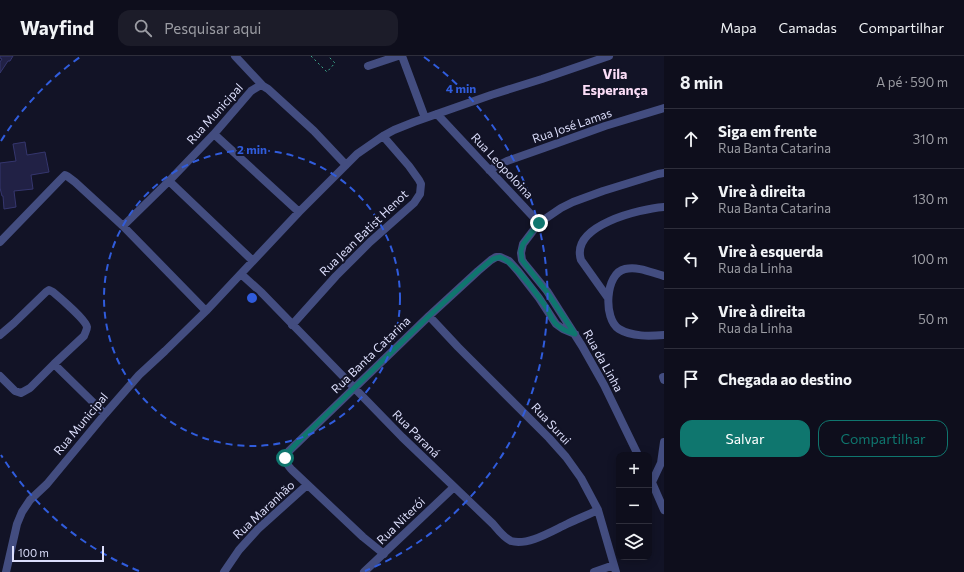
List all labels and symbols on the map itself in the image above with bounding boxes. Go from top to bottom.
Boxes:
district label: Vila Esperança [582,65,648,98]
street label: Rua Municipal [183,80,245,147]
text: 4 min [446,81,476,95]
street label: Rua José Lamas [530,105,614,146]
street label: Rua Leopoloina [469,130,537,201]
text: 2 min [237,142,267,156]
street label: Rua Jean Batist Henot [316,186,411,279]
route end [530,214,548,232]
centre of rings [245,291,259,305]
street label: Rua Banta Catarina [328,313,413,396]
street label: Rua da Linha [581,327,627,394]
street label: Rua Municipal [50,389,110,457]
street label: Rua Surui [529,400,574,447]
street label: Rua Paraná [390,407,443,460]
route start [276,449,294,467]
street label: Rua Maranhão [230,477,297,541]
street label: Rua Niterói [373,494,427,547]
scale bar [12,544,104,563]

